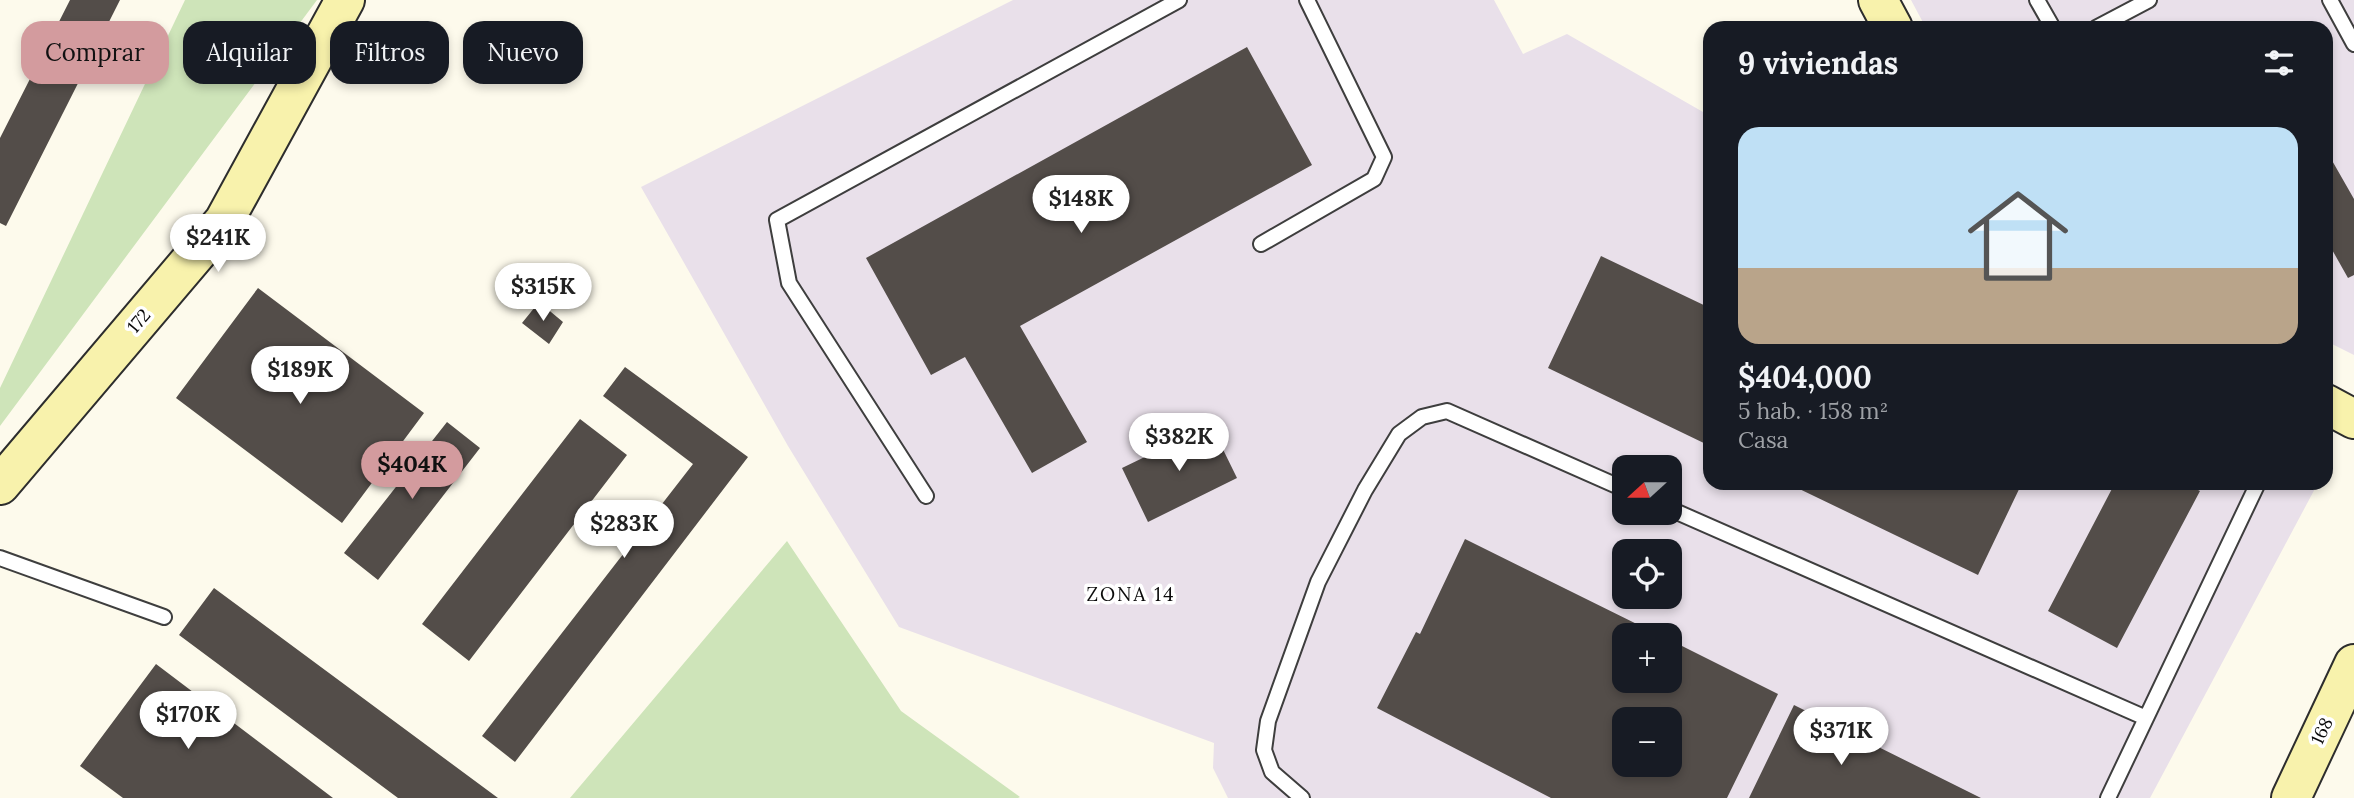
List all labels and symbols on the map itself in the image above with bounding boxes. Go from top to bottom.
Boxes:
pin: $148K [1032,176,1130,235]
pin: $241K [169,215,267,274]
pin: $315K [494,264,592,323]
street label: 172 [122,304,155,337]
pin: $189K [251,346,349,406]
pin: $382K [1130,414,1228,473]
pin: $404K [363,442,461,501]
north arrow [1612,455,1682,525]
pin: $283K [575,500,673,560]
district label: ZONA 14 [1087,582,1176,606]
pin: $170K [139,692,237,751]
pin: $371K [1792,708,1890,767]
street label: 168 [2305,714,2338,748]

